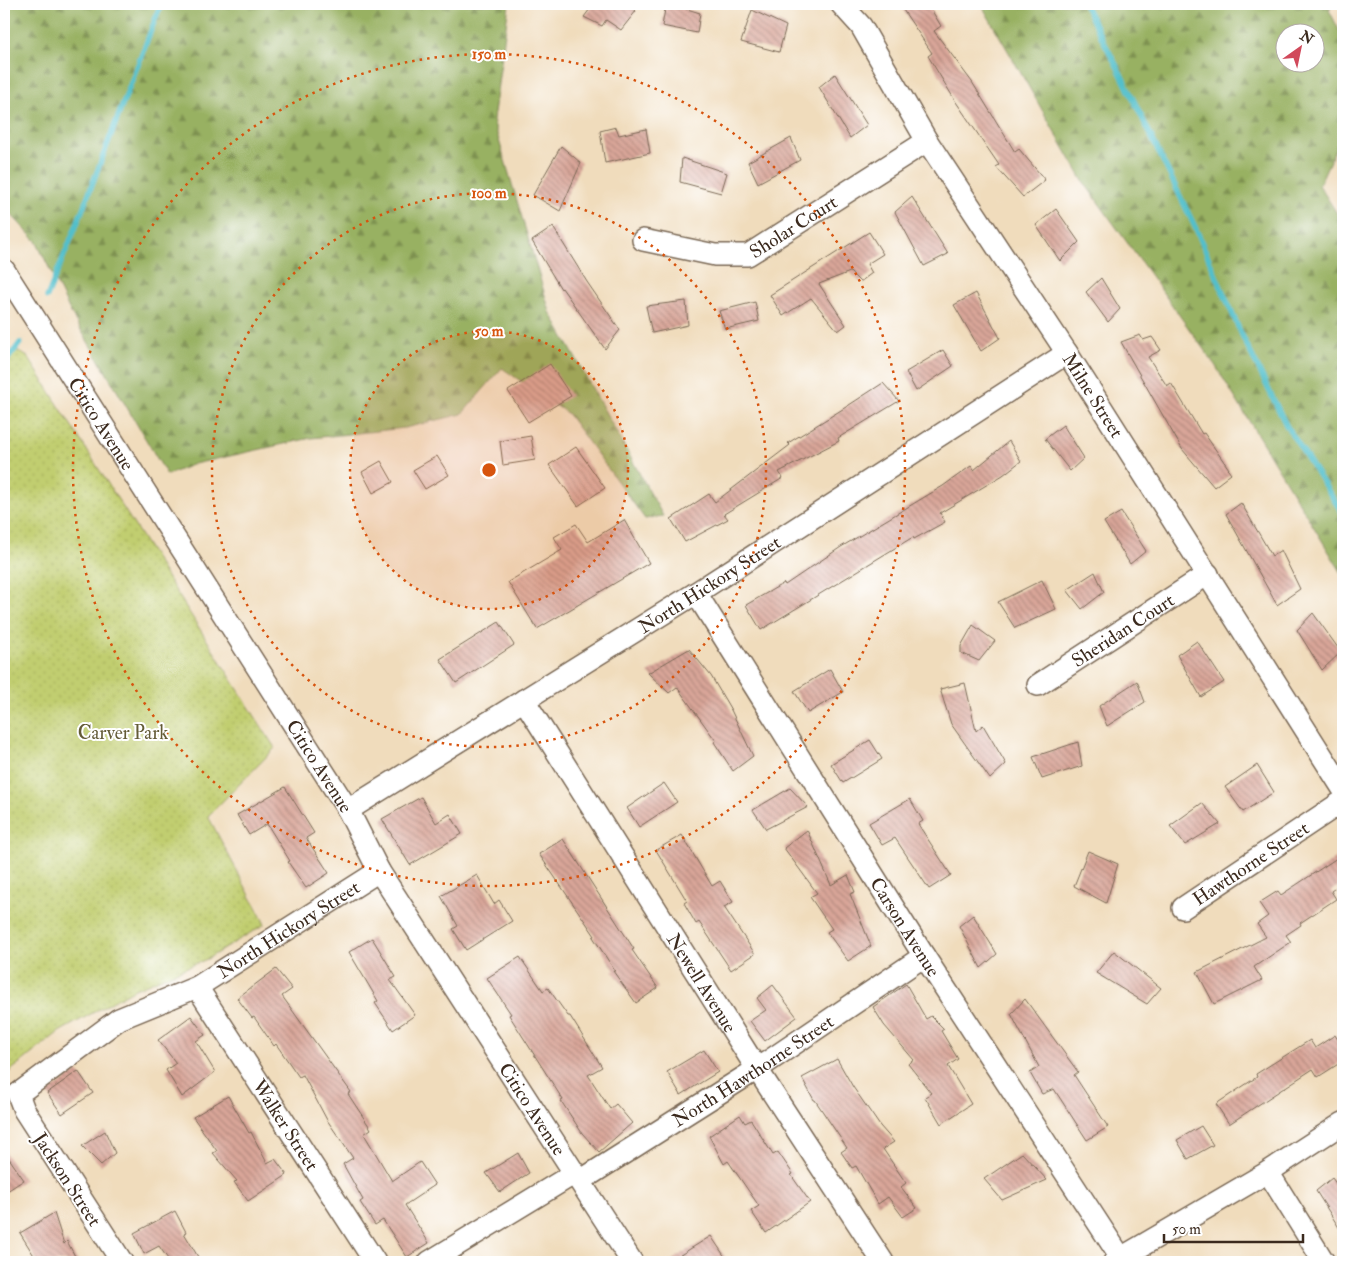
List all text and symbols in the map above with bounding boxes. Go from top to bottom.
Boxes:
north arrow [1274,22,1324,72]
text: N [1296,26,1317,48]
text: 150 m [472,45,506,64]
text: 100 m [471,184,507,203]
street label: Sholar Court [745,190,842,264]
text: 50 m [475,322,504,341]
street label: Milne Street [1057,349,1128,442]
street label: Citico Avenue [62,373,139,475]
centre of rings [480,461,498,479]
street label: North Hickory Street [634,530,785,639]
street label: Sheridan Court [1067,588,1179,673]
street label: Citico Avenue [281,715,358,817]
park label: Carver Park [78,721,168,745]
street label: Hawthorne Street [1188,816,1314,911]
street label: Carson Avenue [864,873,945,982]
street label: North Hickory Street [213,876,364,984]
street label: Newell Avenue [661,929,742,1037]
street label: North Hawthorne Street [668,1010,838,1133]
street label: Citico Avenue [493,1059,571,1160]
street label: Walker Street [246,1074,324,1175]
street label: Jackson Street [27,1127,106,1231]
scale bar [1164,1211,1303,1243]
text: 50 m [1172,1220,1201,1239]

